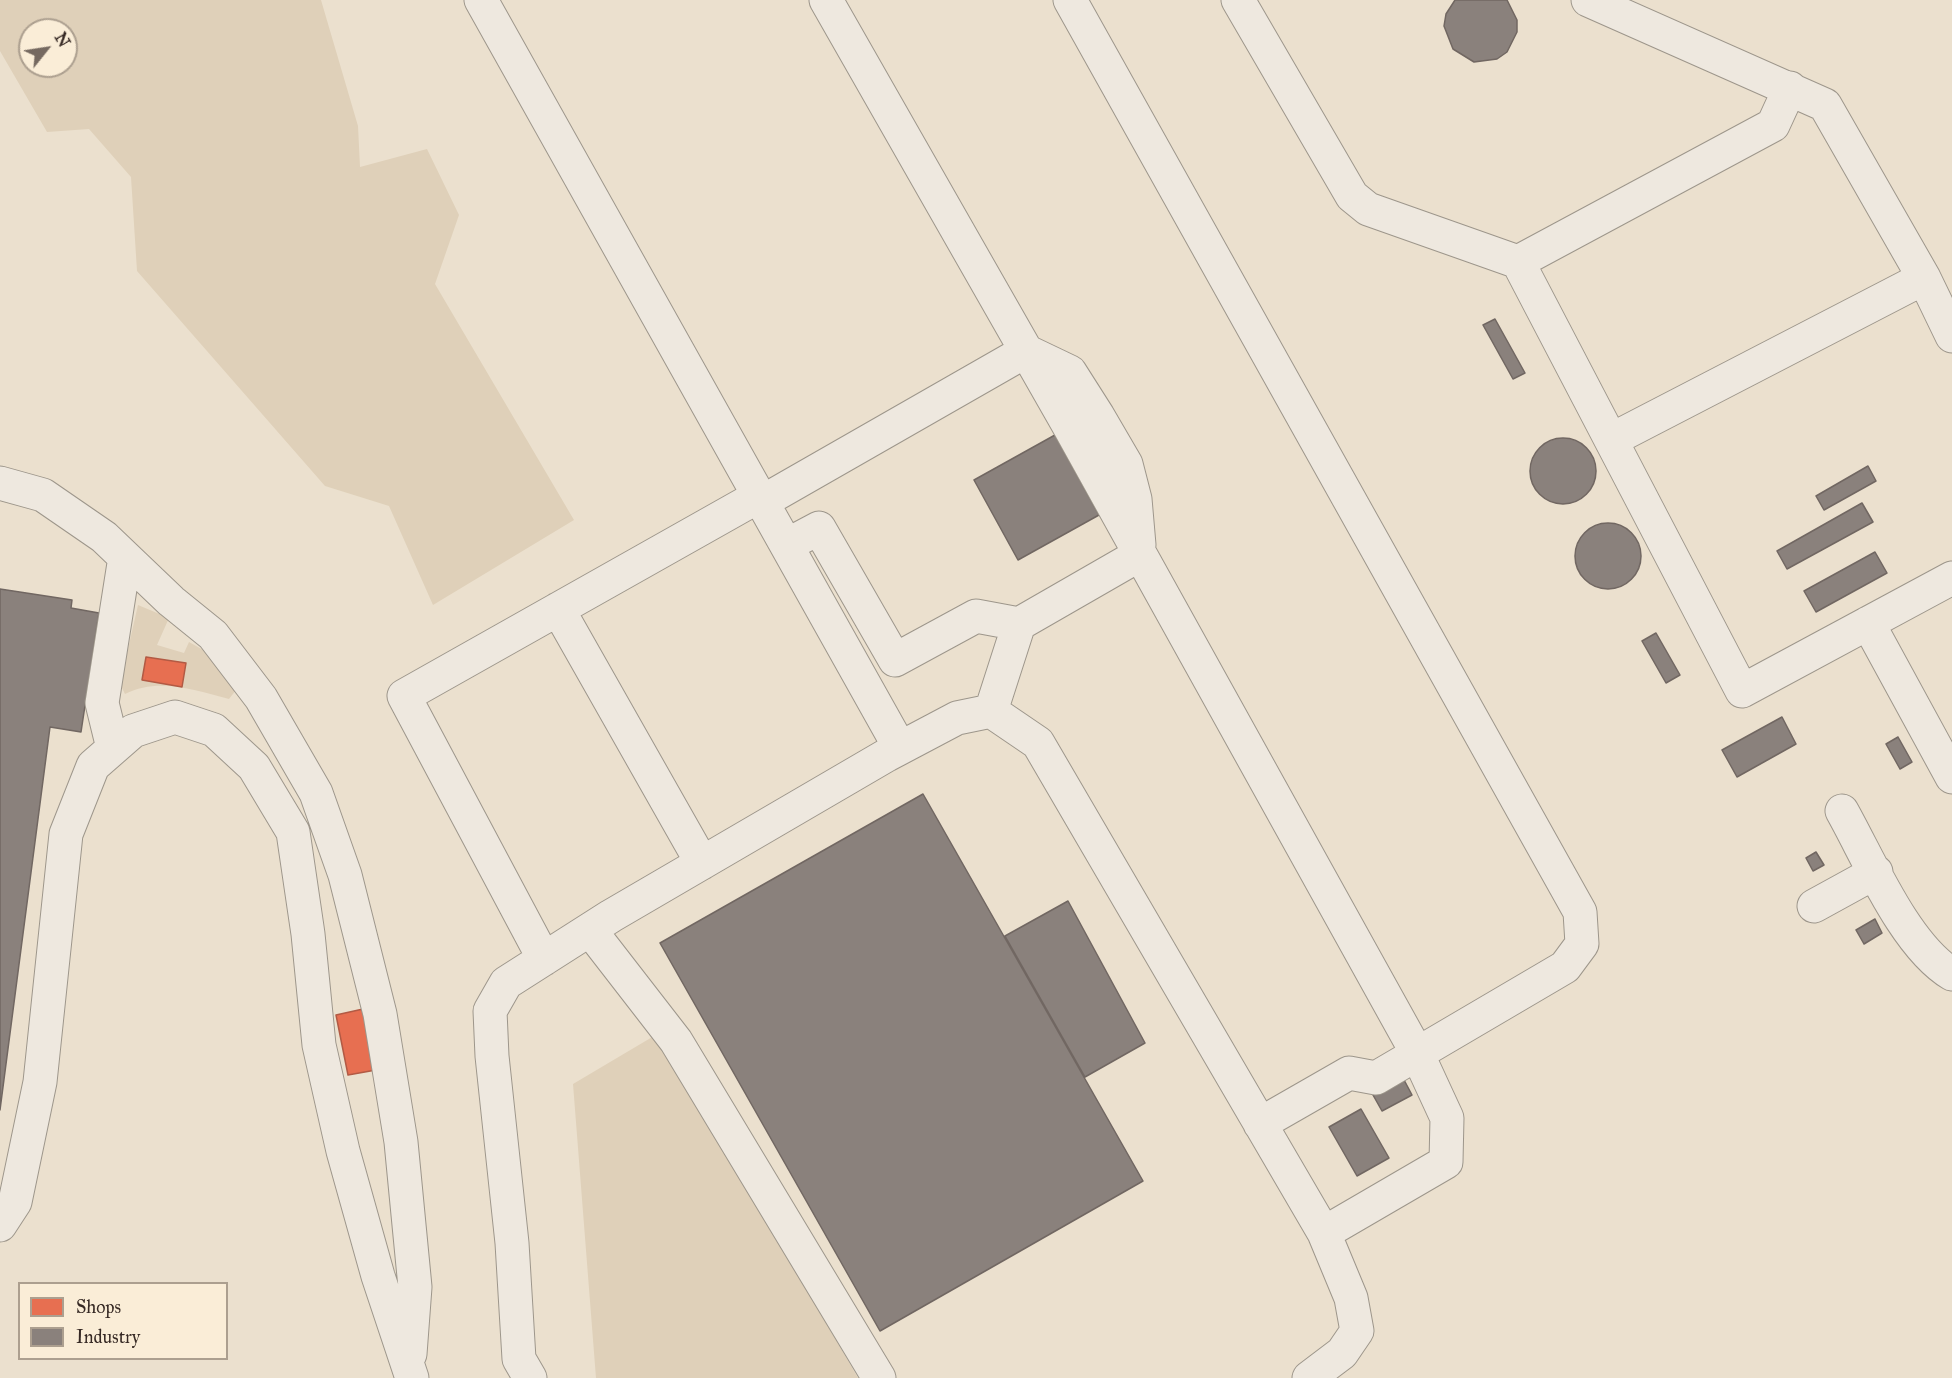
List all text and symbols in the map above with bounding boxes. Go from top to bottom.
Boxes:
north arrow [18,18,78,78]
text: N [51,29,74,50]
legend [18,1282,228,1360]
text: Shops [76,1296,121,1318]
text: Industry [76,1326,140,1348]

